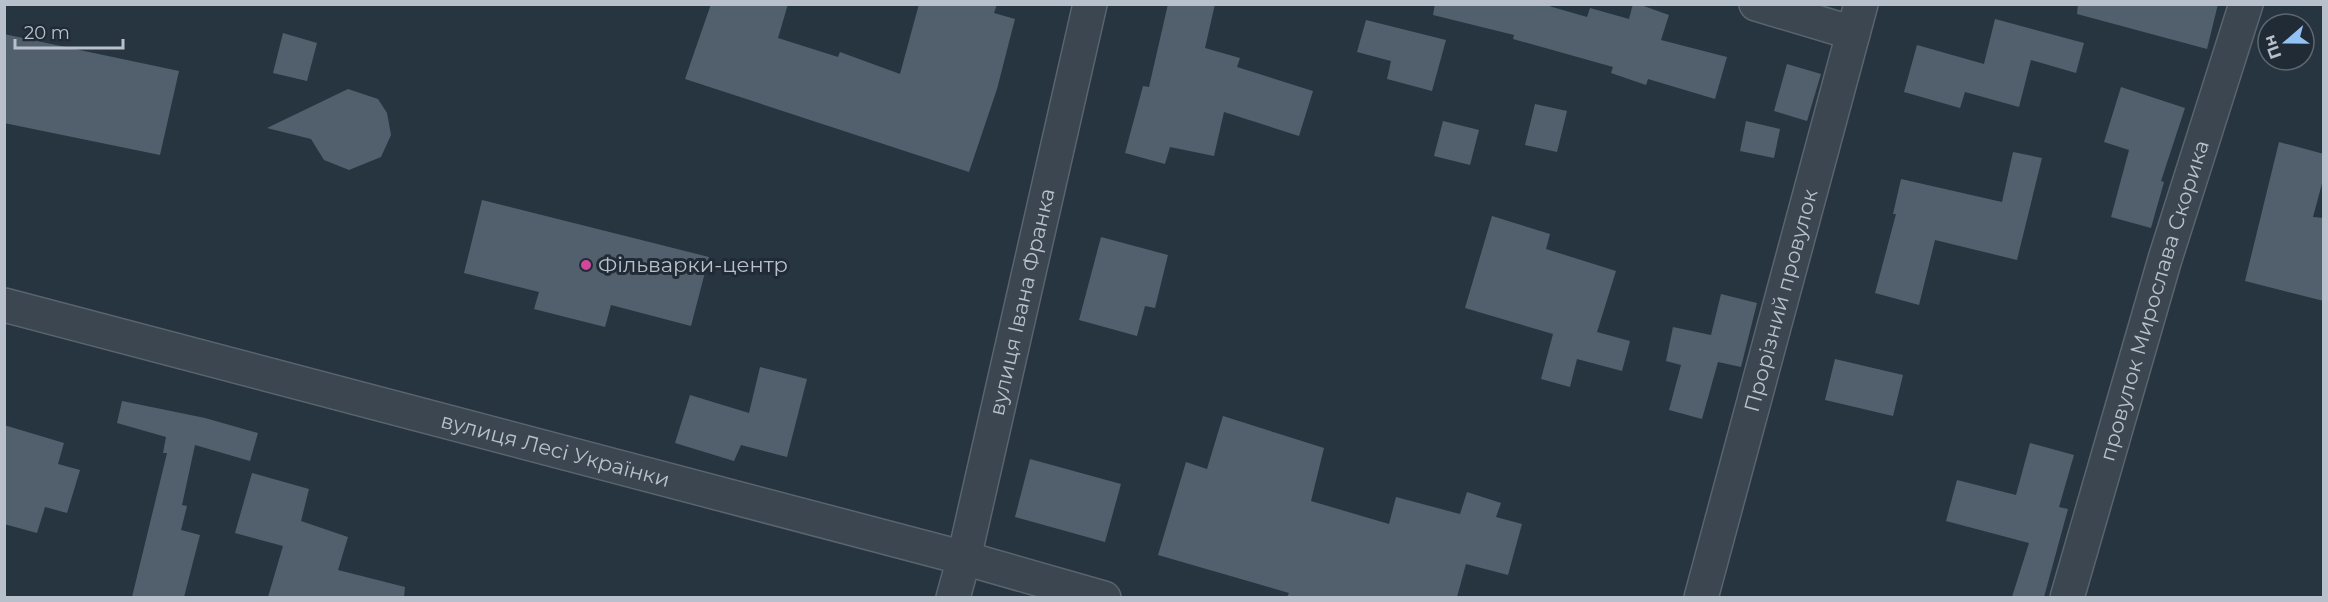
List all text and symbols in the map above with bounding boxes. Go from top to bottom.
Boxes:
scale bar [15,12,123,50]
north arrow [2256,12,2316,72]
text: 20 m [24,22,70,44]
text: Пн [2259,32,2285,62]
street label: провулок Мирослава Скорика [2094,137,2214,464]
street label: вулиця Івана Франка [984,186,1060,418]
street label: Прорізний провулок [1739,186,1823,415]
place label: Фільварки-центр [598,252,788,277]
marker: Фільварки-центр [579,258,593,272]
street label: вулиця Лесі Українки [438,408,672,492]

